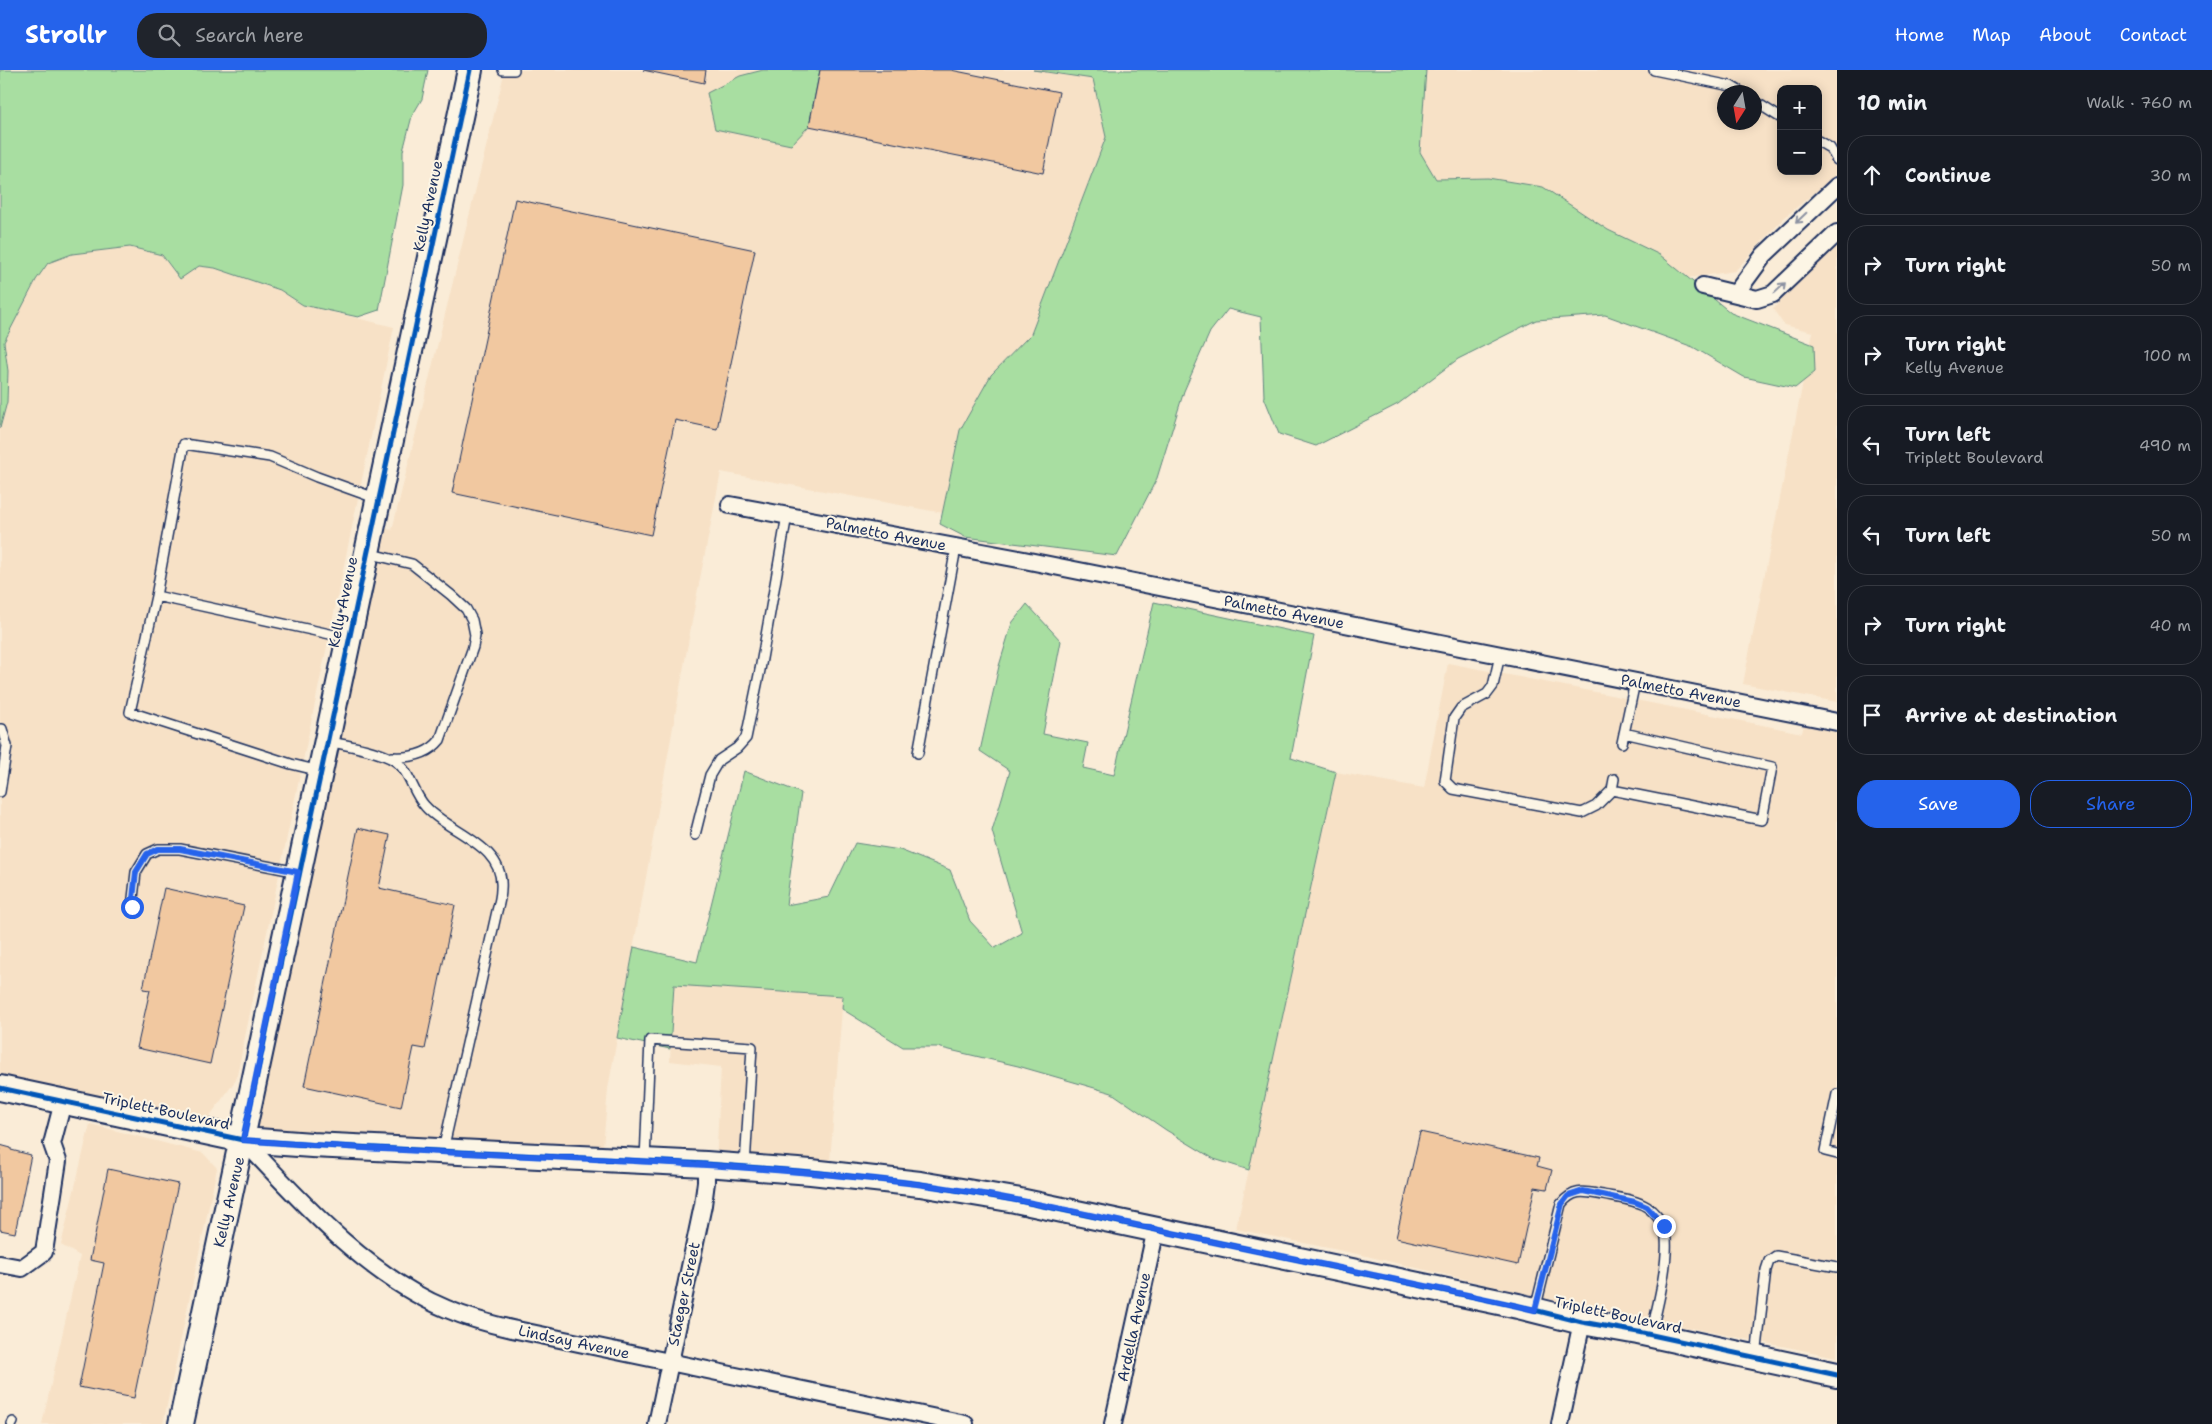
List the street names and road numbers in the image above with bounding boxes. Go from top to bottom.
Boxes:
street label: Kelly Avenue [409,159,447,253]
street label: Palmetto Avenue [824,513,948,555]
street label: Kelly Avenue [324,555,362,649]
street label: Palmetto Avenue [1222,591,1346,633]
street label: Palmetto Avenue [1619,670,1743,712]
street label: Triplett Boulevard [100,1088,232,1134]
street label: Kelly Avenue [209,1155,249,1249]
street label: Staeger Street [663,1240,705,1348]
street label: Ardella Avenue [1113,1271,1155,1383]
street label: Triplett Boulevard [1552,1292,1684,1338]
street label: Lindsay Avenue [516,1320,632,1364]

